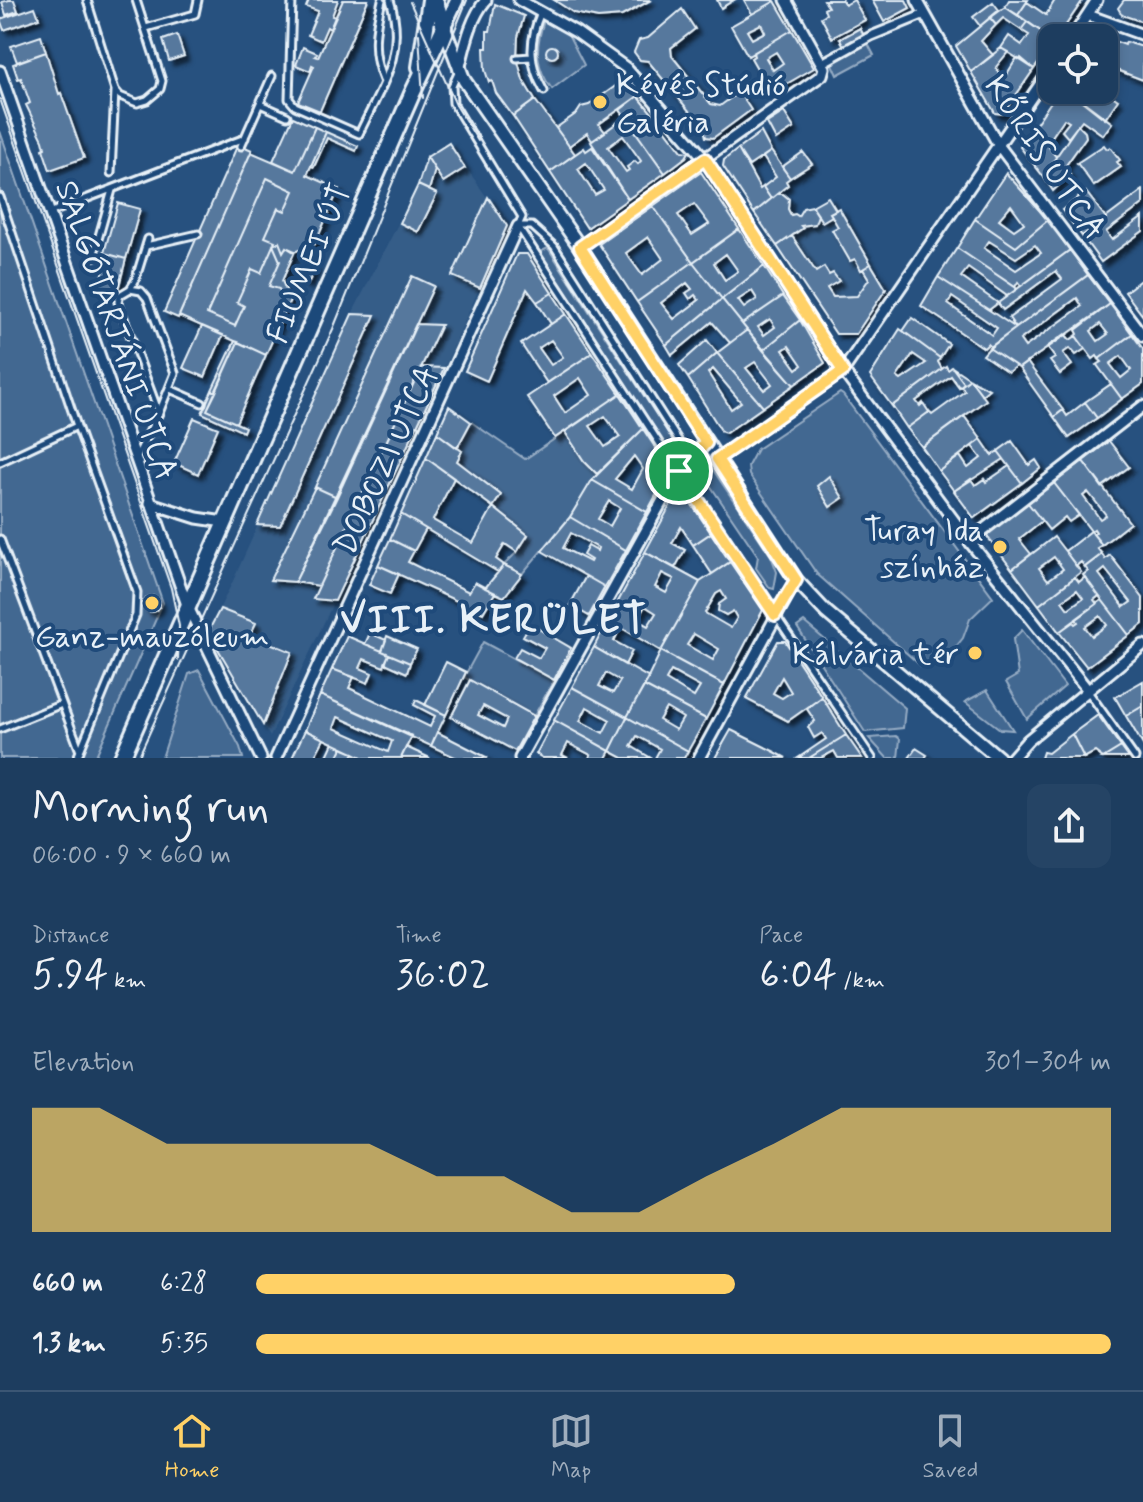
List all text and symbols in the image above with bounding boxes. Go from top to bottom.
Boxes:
map controls [1038,24,1118,104]
button: locate [1038,24,1118,104]
place label: Kévés Stúdió Galéria [616,65,786,144]
street label: KŐRIS UTCA [974,68,1115,249]
marker: Kévés Stúdió Galéria [591,93,609,111]
street label: SALGÓTARJÁNI UTCA [44,175,186,486]
street label: FIUMEI ÚT [257,177,362,350]
street label: DOBOZI UTCA [325,360,449,562]
pin [645,437,713,505]
icon: arrive [657,449,701,493]
place label: Turay Ida színház [864,510,984,589]
marker: Turay Ida színház [991,538,1009,556]
marker: Ganz-mauzóleum [143,594,161,612]
district label: VIII. KERÜLET [340,595,648,647]
place label: Ganz-mauzóleum [35,616,269,658]
place label: Kálvária tér [792,634,959,676]
marker: Kálvária tér [966,644,984,662]
text: Morning run [32,780,269,838]
button: share [1027,784,1111,868]
text: 06:00 · 9 × 660 m [32,839,231,873]
text: Distance [32,922,109,950]
text: Time [396,922,442,950]
text: Pace [759,922,803,950]
text: 5.94 [32,950,108,1002]
text: 36:02 [396,950,490,1002]
text: 6:04 [759,950,837,1002]
text: km [108,967,146,995]
text: /km [837,967,885,995]
text: Elevation [32,1046,134,1080]
text: 301–304 m [985,1046,1111,1080]
text: 660 m [32,1267,103,1301]
text: 6:28 [160,1267,207,1301]
text: 1.3 km [32,1327,106,1361]
text: 5:35 [160,1327,208,1361]
tab: Home [165,1409,219,1485]
tab: Map [549,1409,593,1485]
tab: Saved [923,1409,978,1485]

